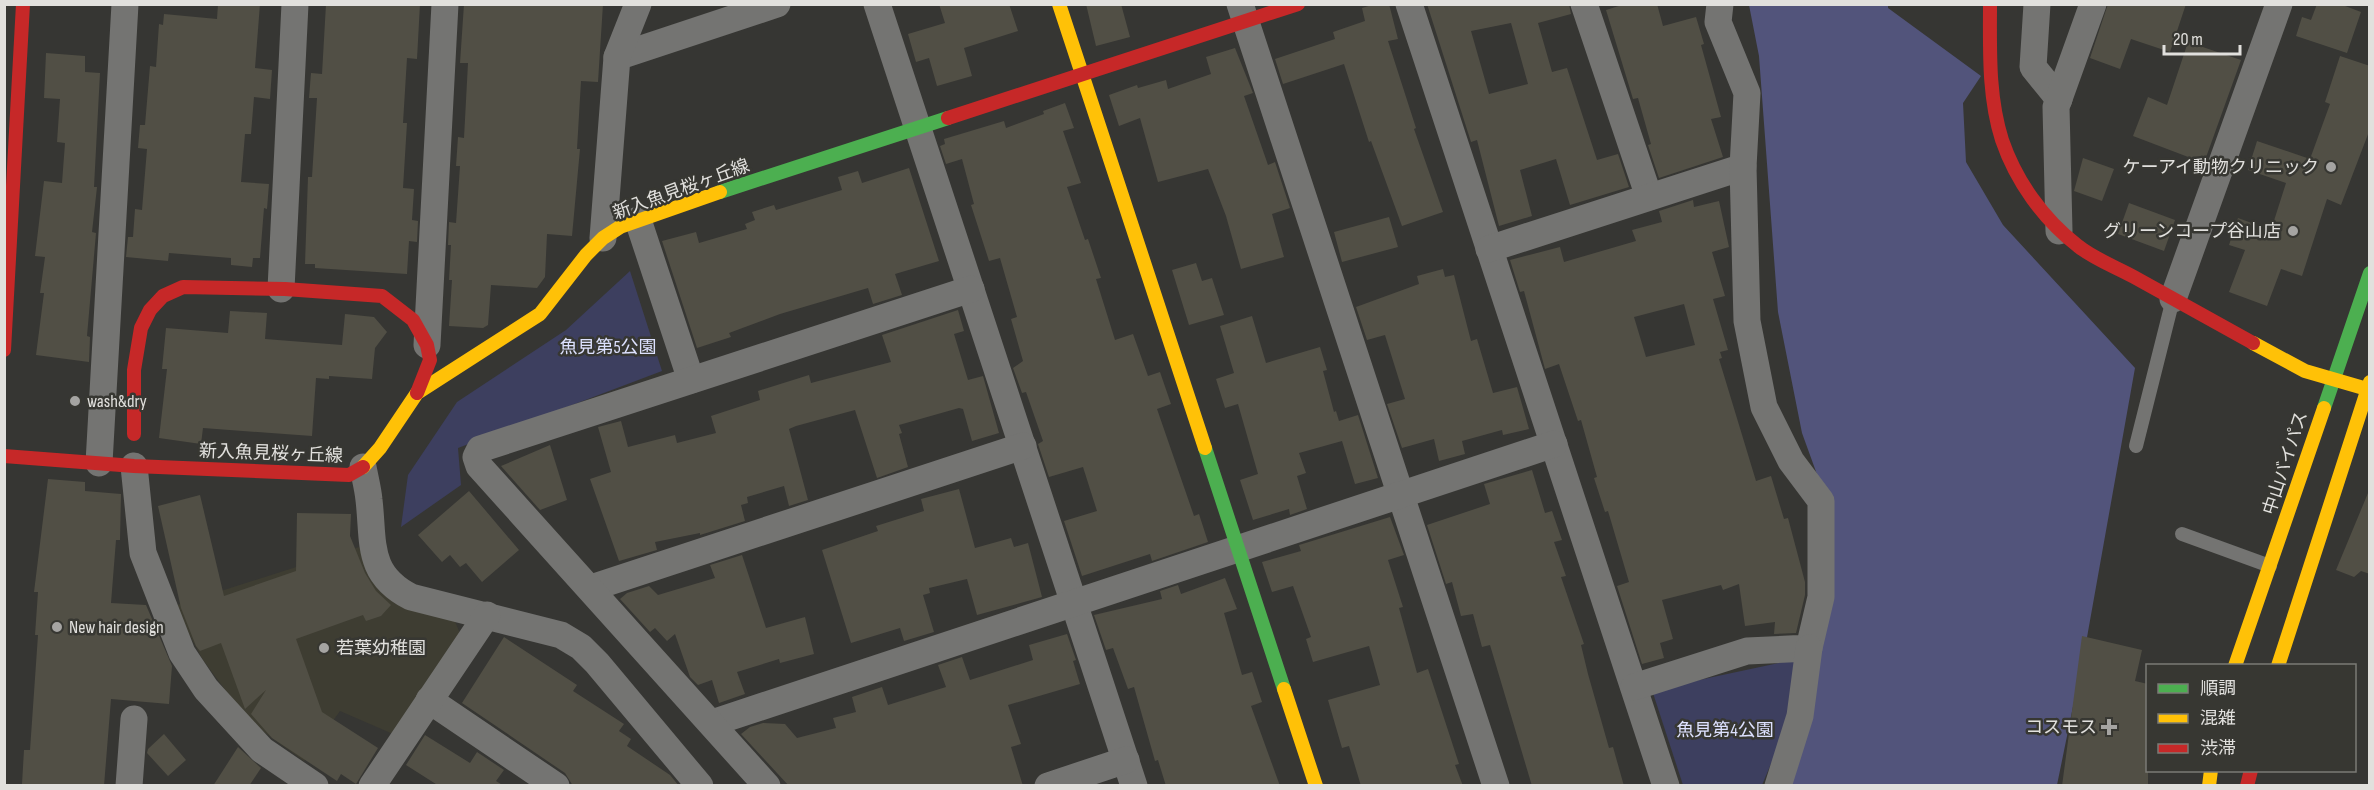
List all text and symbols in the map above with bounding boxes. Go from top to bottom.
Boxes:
scale bar [2164,18,2240,56]
text: 20 m [2173,29,2203,50]
street label: 新入魚見桜ヶ丘線 [610,155,752,224]
place label: ケーアイ動物クリニック [2123,157,2319,178]
marker: ケーアイ動物クリニック [2324,160,2338,174]
place label: グリーンコープ谷山店 [2103,221,2281,242]
marker: グリーンコープ谷山店 [2286,224,2300,238]
park label: 魚見第5公園 [559,337,657,358]
place label: wash&dry [87,391,147,412]
marker: wash&dry [68,394,82,408]
street label: 中山バイパス [2259,409,2312,518]
street label: 新入魚見桜ヶ丘線 [199,440,343,467]
place label: New hair design [69,617,164,638]
marker: New hair design [50,620,64,634]
place label: 若葉幼稚園 [336,638,426,659]
marker: 若葉幼稚園 [317,641,331,655]
legend [2146,664,2356,772]
text: 順調 [2200,678,2236,699]
text: 混雑 [2200,708,2236,729]
place label: コスモス [2025,717,2097,738]
park label: 魚見第4公園 [1676,720,1774,741]
marker: コスモス [2102,720,2116,734]
text: 渋滞 [2200,738,2236,759]

